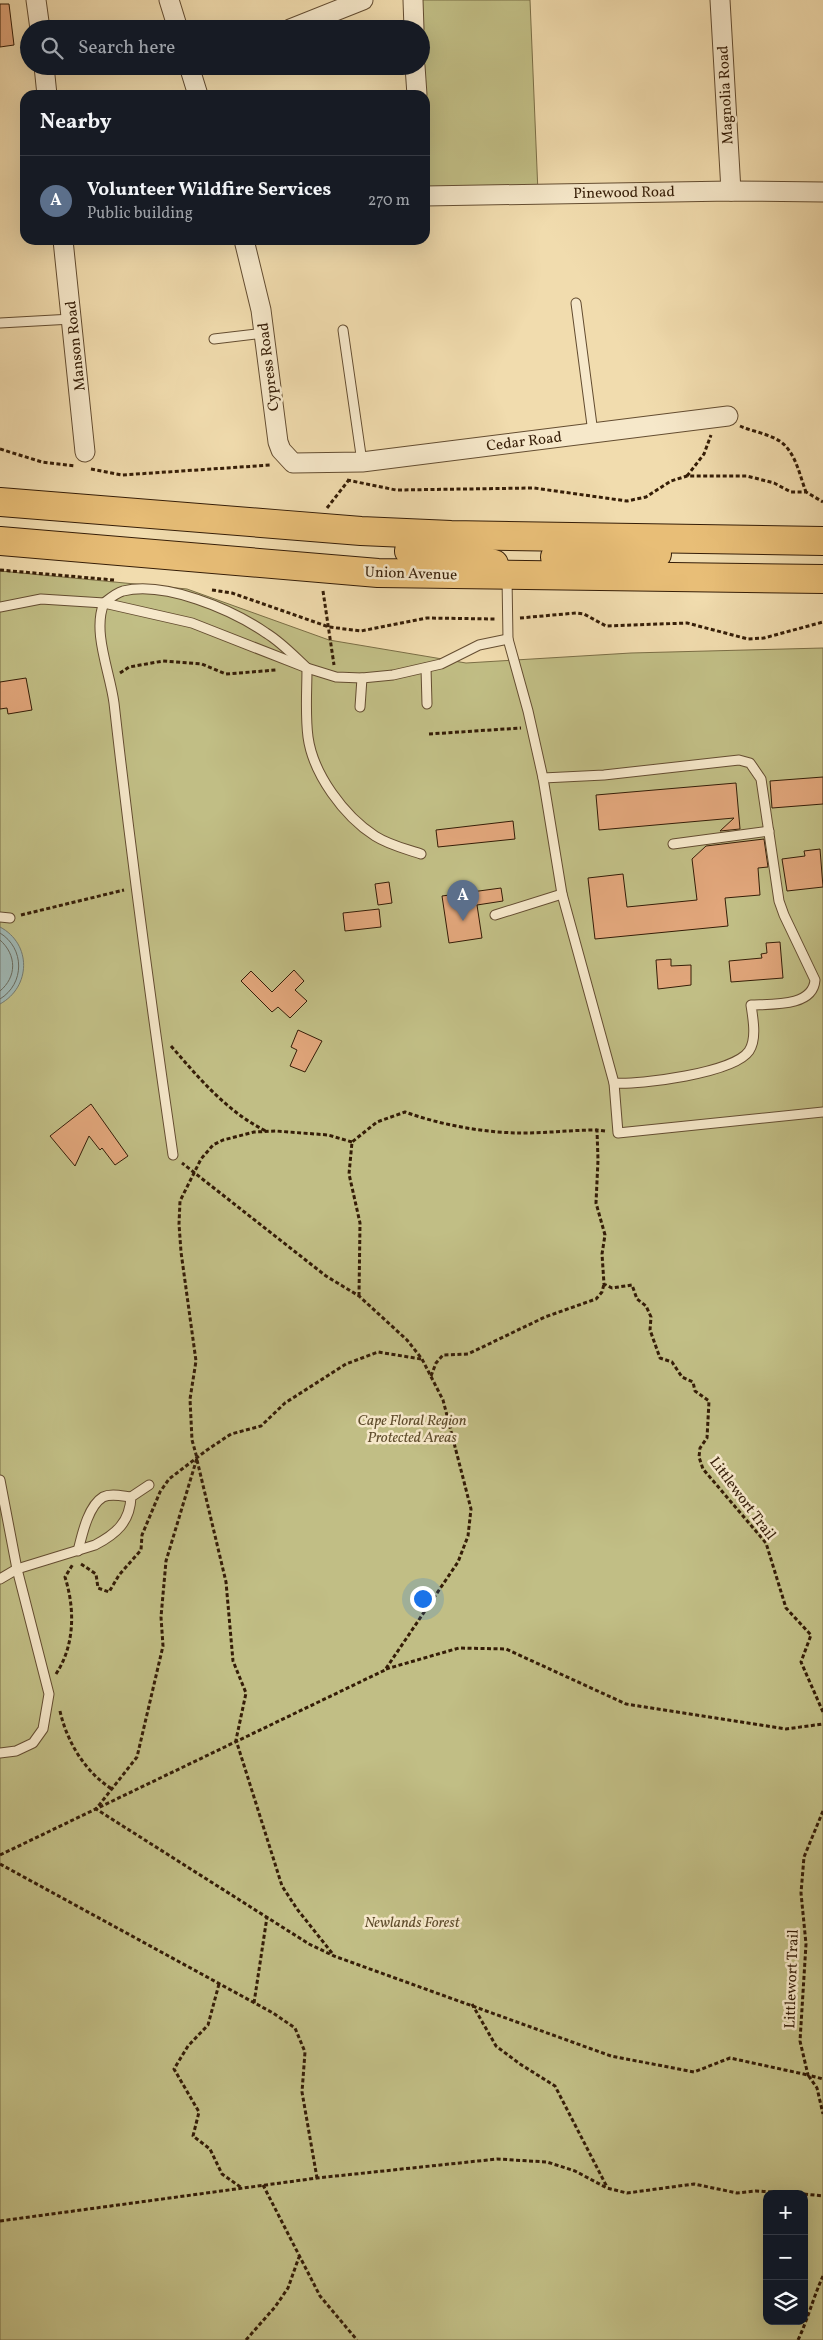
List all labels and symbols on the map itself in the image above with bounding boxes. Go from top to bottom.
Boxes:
street label: Magnolia Road [713,45,740,145]
street label: Pinewood Road [573,182,675,205]
street label: Manson Road [61,300,92,392]
street label: Cypress Road [254,321,285,412]
street label: Cedar Road [485,427,563,458]
street label: Union Avenue [364,562,458,587]
pin: A [447,880,479,921]
park label: Cape Floral Region Protected Areas [358,1411,467,1449]
street label: Littlewort Trail [704,1453,780,1545]
your location [410,1586,436,1612]
park label: Newlands Forest [364,1913,461,1934]
street label: Littlewort Trail [780,1929,805,2029]

